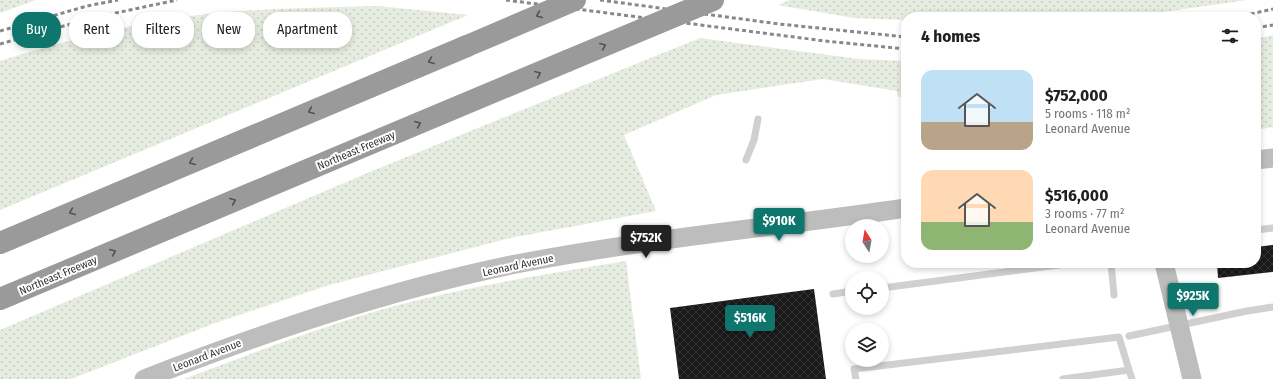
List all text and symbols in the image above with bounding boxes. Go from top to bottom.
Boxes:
one-way arrow [536,11,543,19]
chip: Buy [12,12,61,48]
chip: Rent [69,12,124,48]
chip: Filters [132,12,194,48]
chip: New [202,12,255,48]
chip: Apartment [263,12,352,48]
icon: filters [1219,25,1241,47]
text: 4 homes [921,26,980,47]
one-way arrow [599,43,606,51]
one-way arrow [428,56,436,64]
one-way arrow [534,70,541,78]
text: $752,000 [1045,85,1108,106]
icon: home [953,86,1001,134]
one-way arrow [308,106,316,114]
text: 5 rooms · 118 m² [1045,106,1130,121]
one-way arrow [413,121,421,129]
text: Leonard Avenue [1045,121,1130,136]
street label: Northeast Freeway [315,128,397,173]
one-way arrow [188,157,195,165]
text: $516,000 [1045,185,1108,206]
icon: home [953,186,1001,234]
one-way arrow [230,198,237,206]
text: 3 rooms · 77 m² [1045,206,1124,221]
one-way arrow [68,208,75,216]
pin: $910K [751,208,807,242]
text: $910K [763,213,795,228]
north arrow [845,219,889,263]
map controls [845,219,889,367]
text: Leonard Avenue [1045,221,1130,236]
pin: $752K [618,225,674,259]
text: $752K [630,230,662,245]
one-way arrow [110,248,117,256]
street label: Leonard Avenue [481,252,555,279]
street label: Northeast Freeway [17,253,99,298]
button: locate [845,271,889,315]
pin: $925K [1165,283,1221,317]
text: $925K [1177,288,1209,303]
pin: $516K [722,305,778,339]
text: $516K [734,310,766,325]
button: layers [845,323,889,367]
street label: Leonard Avenue [171,336,243,374]

